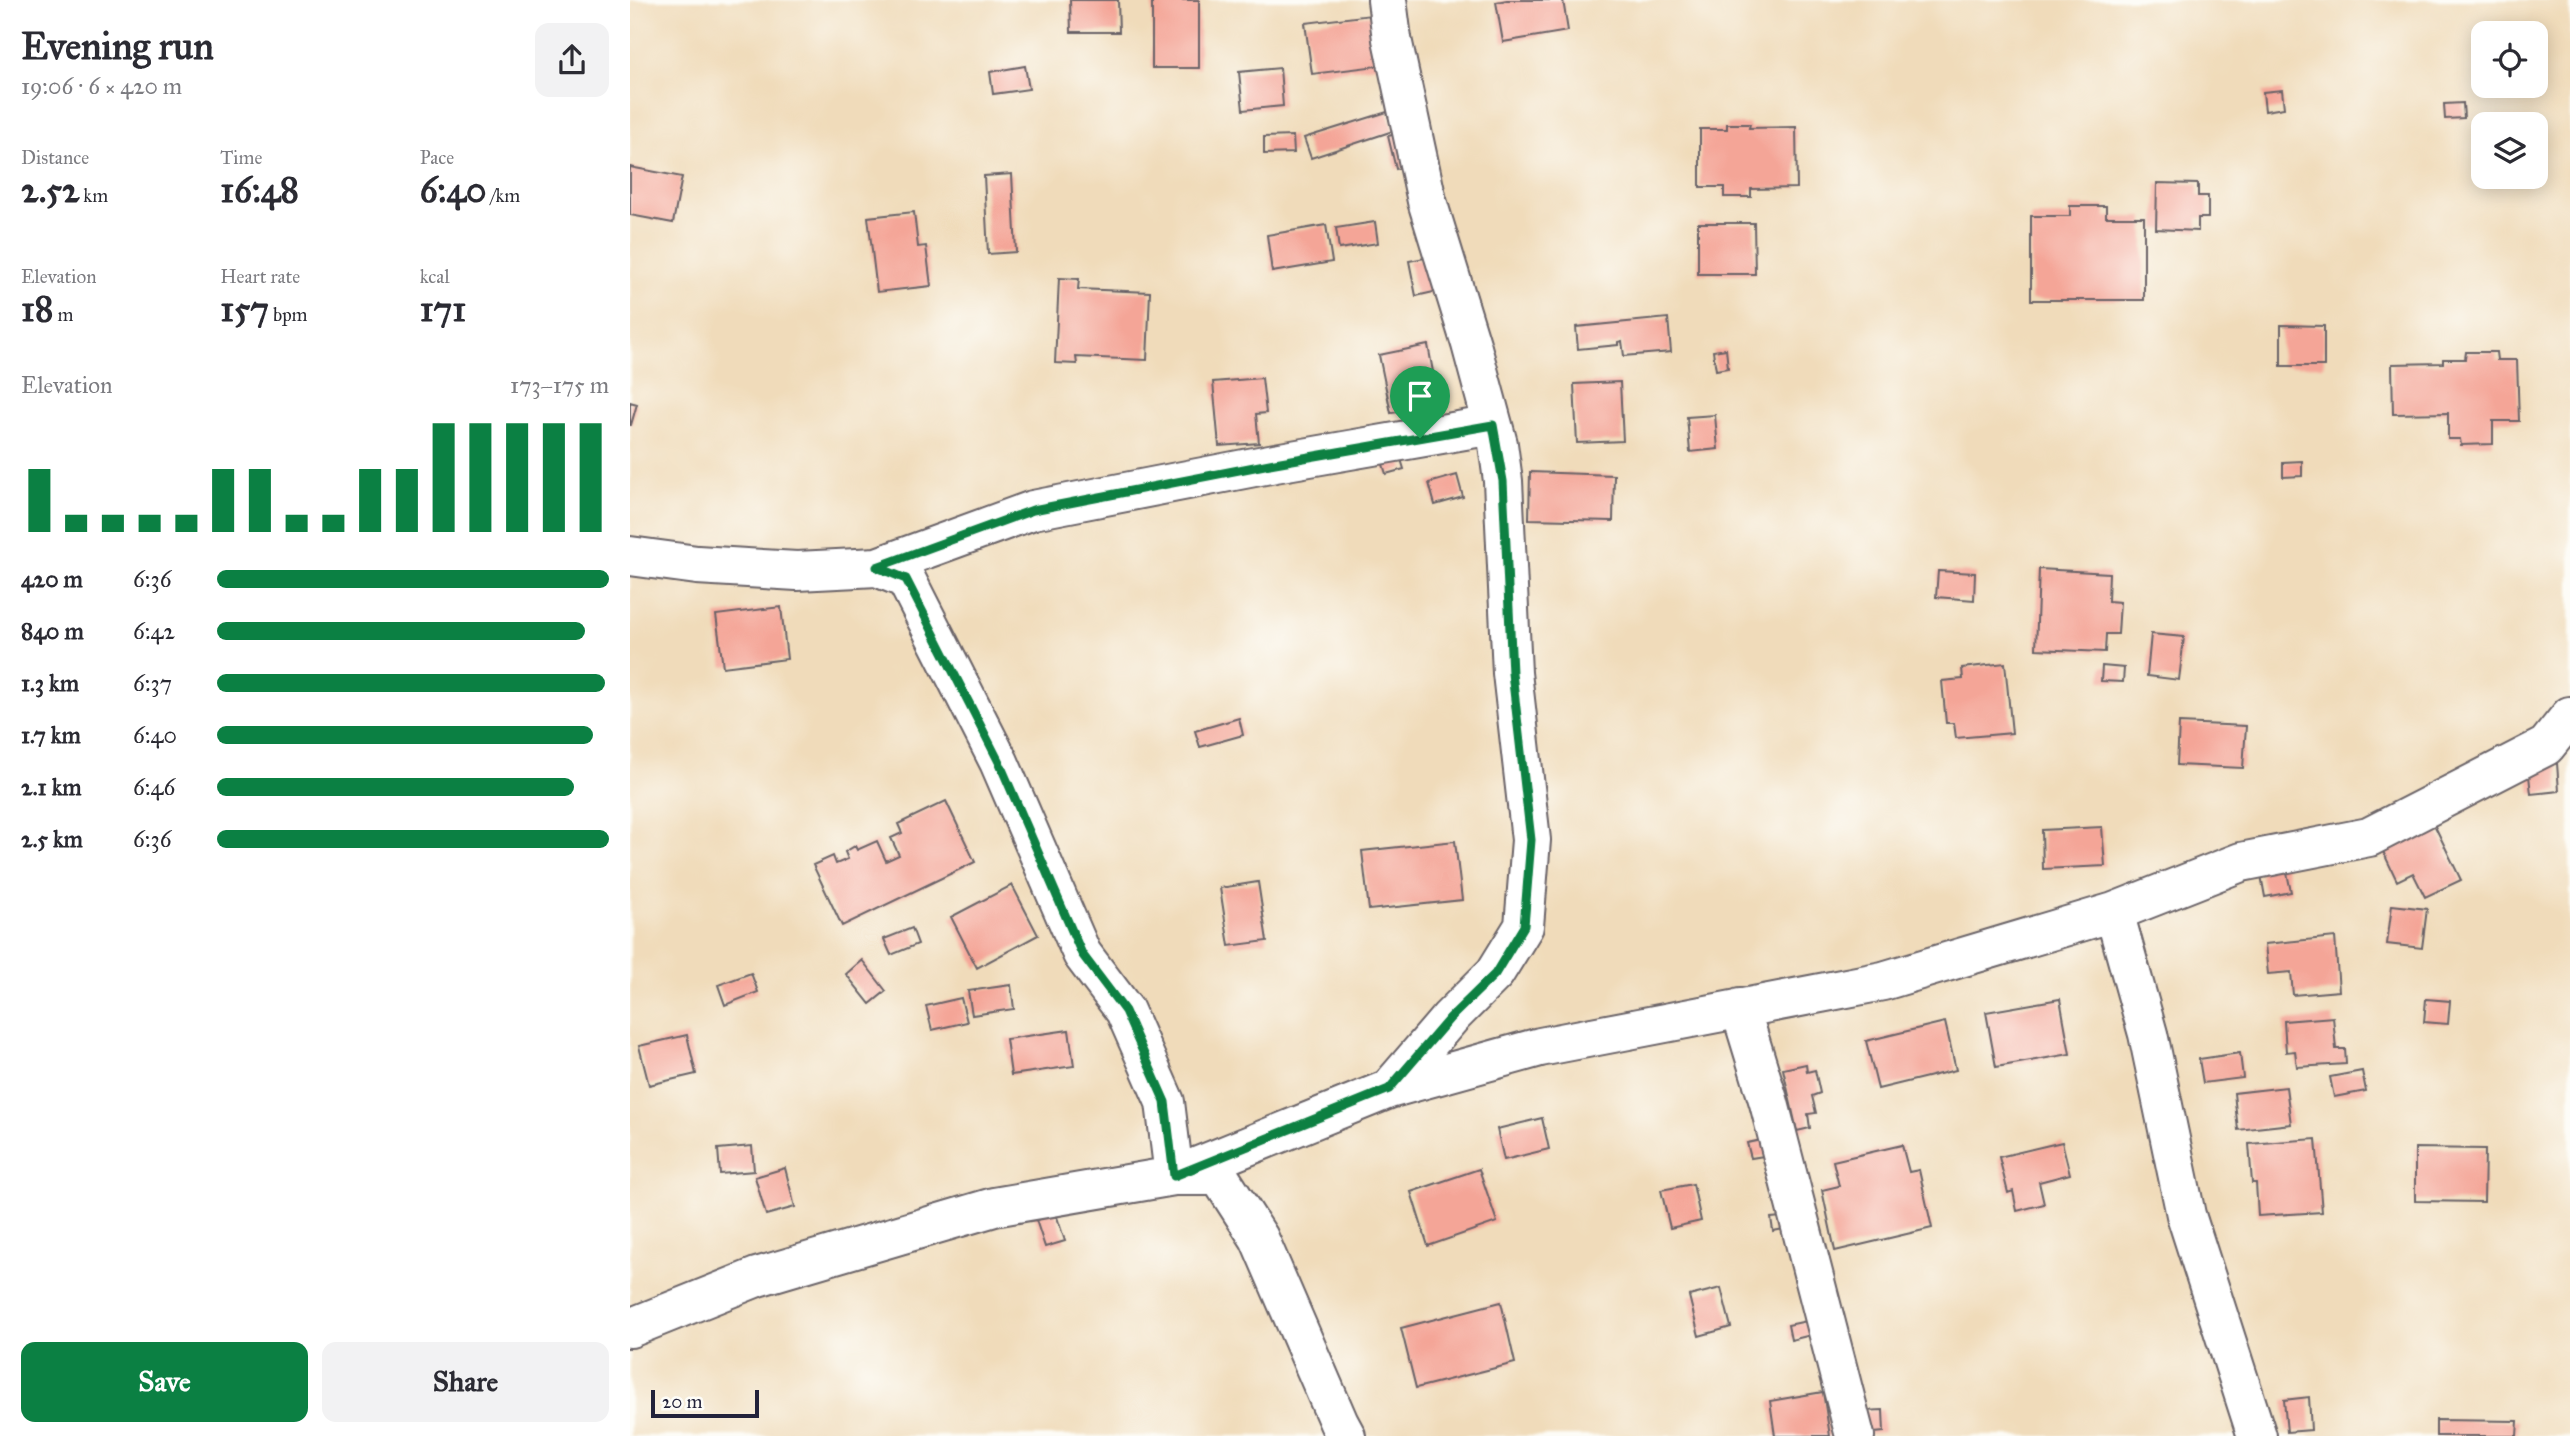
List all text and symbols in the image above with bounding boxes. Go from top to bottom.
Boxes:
map controls [2471,21,2548,189]
button: locate [2471,21,2548,98]
text: Evening run [21,23,214,69]
button: share [535,23,609,97]
text: 19:06 · 6 × 420 m [21,72,182,100]
button: layers [2471,112,2548,189]
text: Distance [21,146,89,169]
text: Time [220,146,262,169]
text: Pace [420,146,454,169]
text: 2.52 [21,169,79,212]
text: 16:48 [220,169,299,212]
text: 6:40 [420,169,486,212]
text: km [79,184,108,207]
text: /km [486,184,520,207]
text: Elevation [21,265,96,288]
text: Heart rate [220,265,300,288]
text: kcal [420,265,450,288]
text: 18 [21,288,53,331]
text: 157 [220,288,269,331]
text: 171 [420,288,466,331]
text: m [53,303,74,326]
text: bpm [269,303,308,326]
pin [1390,366,1450,438]
text: Elevation [21,371,112,399]
text: 173–175 m [510,371,609,399]
icon: arrive [1401,377,1439,415]
text: 420 m [21,565,83,593]
text: 6:36 [133,565,172,593]
text: 840 m [21,617,84,645]
text: 6:42 [133,617,175,645]
text: 1.3 km [21,669,79,697]
text: 6:37 [133,669,172,697]
text: 1.7 km [21,721,81,749]
text: 6:40 [133,721,177,749]
text: 2.1 km [21,773,82,801]
text: 6:46 [133,773,175,801]
text: 2.5 km [21,825,83,853]
text: 6:36 [133,825,172,853]
button: Save [21,1342,308,1422]
button: Share [322,1342,609,1422]
scale bar [651,1387,760,1419]
text: 20 m [662,1390,703,1413]

